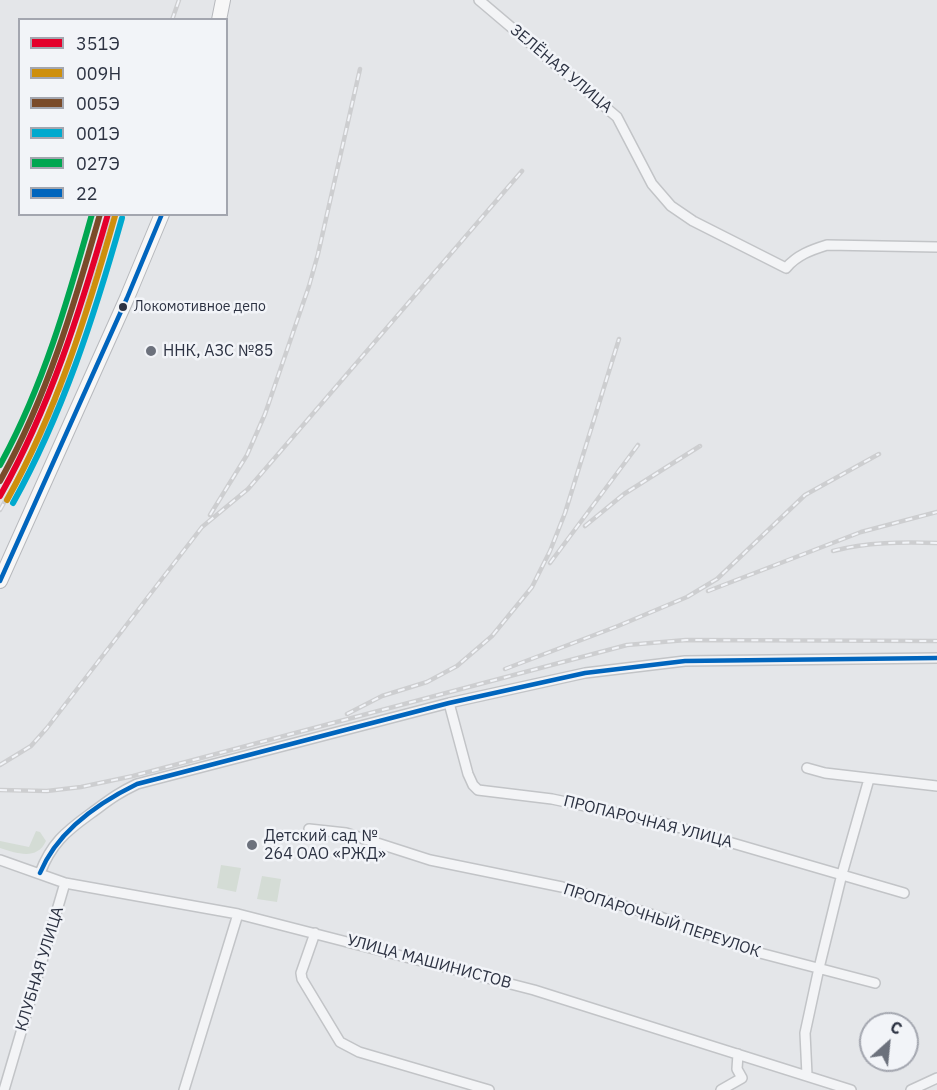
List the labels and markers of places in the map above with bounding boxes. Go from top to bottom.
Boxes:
place label: Локомотивное депо [134,299,266,315]
marker: Локомотивное депо [117,301,129,313]
place label: ННК, АЗС №85 [163,341,273,361]
marker: ННК, АЗС №85 [144,344,158,358]
place label: Детский сад № 264 ОАО «РЖД» [264,826,386,864]
marker: Детский сад № 264 ОАО «РЖД» [245,838,259,852]

